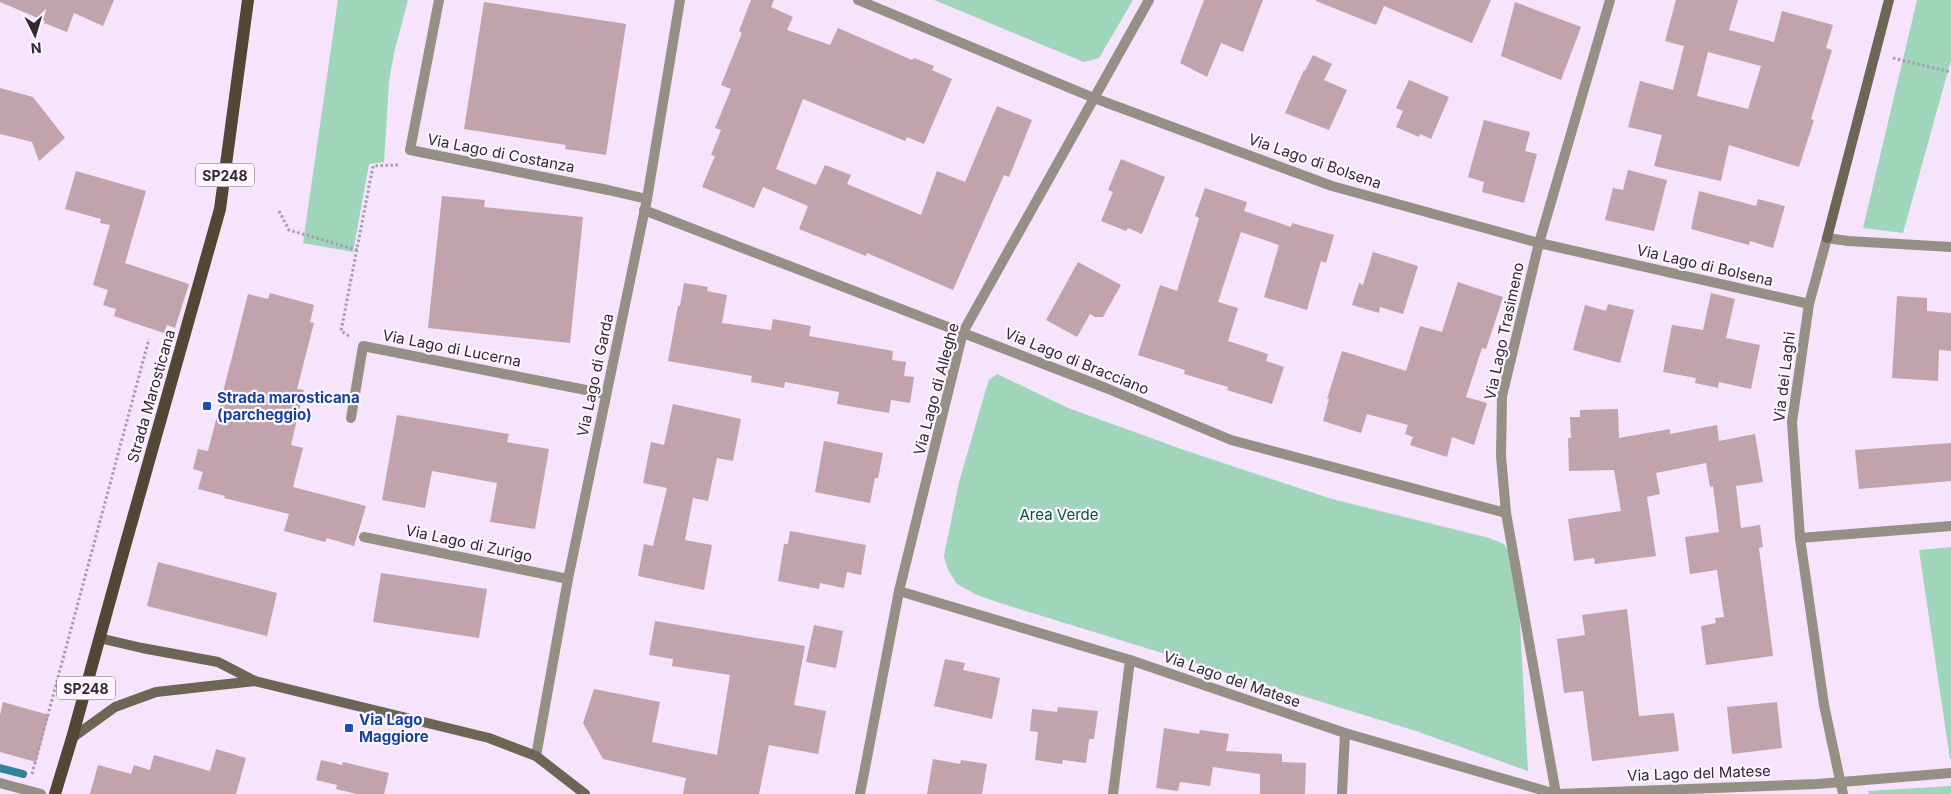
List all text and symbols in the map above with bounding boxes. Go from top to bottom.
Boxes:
north arrow [10,10,60,60]
text: N [30,40,42,57]
street label: Via Lago di Costanza [426,129,576,177]
street label: Via Lago di Bolsena [1246,129,1384,193]
road number: SP248 [196,164,254,186]
street label: Via Lago di Bolsena [1635,240,1775,290]
street label: Via Lago Trasimeno [1480,260,1528,402]
street label: Via Lago di Garda [573,312,617,438]
street label: Via Lago di Alleghe [909,321,963,457]
street label: Via Lago di Bracciano [1002,323,1152,399]
street label: Via Lago di Lucerna [381,325,523,371]
street label: Strada Marosticana [123,327,179,465]
street label: Via dei Laghi [1769,331,1799,423]
place label: Strada marosticana (parcheggio) [217,388,360,424]
marker: Strada marosticana (parcheggio) [201,400,213,412]
park label: Area Verde [1020,505,1098,524]
street label: Via Lago di Zurigo [404,520,534,566]
street label: Via Lago del Matese [1161,647,1303,711]
road number: SP248 [57,676,115,700]
place label: Via Lago Maggiore [359,710,429,746]
marker: Via Lago Maggiore [343,722,355,734]
street label: Via Lago del Matese [1627,761,1771,785]

